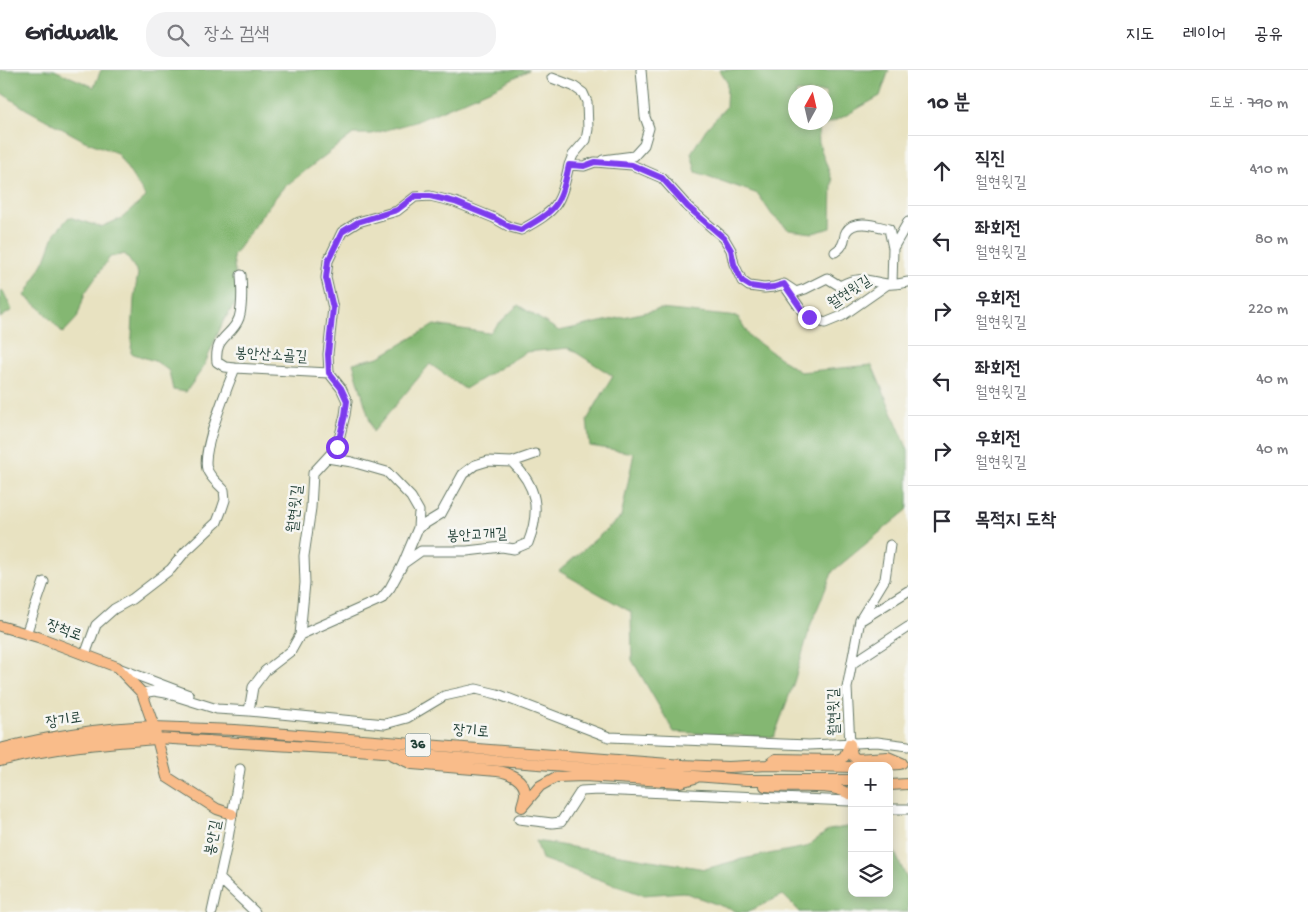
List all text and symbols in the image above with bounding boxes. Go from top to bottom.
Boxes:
search box [146,12,496,57]
text: Gridwalk [25,20,116,49]
icon: search [164,21,192,49]
text: 장소 검색 [204,24,269,47]
text: 지도 [1126,25,1155,46]
text: 레이어 [1183,25,1226,46]
text: 공유 [1254,25,1283,46]
north arrow [788,85,833,130]
text: 10 분 [928,92,970,117]
text: 도보 · 790 m [1209,95,1288,114]
text: 직진 [975,149,1006,172]
icon: ahead [928,157,956,185]
text: 410 m [1250,161,1288,180]
text: 월현윗길 [975,175,1027,194]
text: 좌회전 [975,219,1021,242]
icon: left [928,227,956,255]
text: 80 m [1255,231,1288,250]
text: 월현윗길 [975,245,1027,264]
street label: 월현윗길 [825,272,875,314]
text: 우회전 [975,289,1021,312]
icon: right [928,297,956,325]
text: 220 m [1248,301,1288,320]
route end [798,306,821,329]
text: 월현윗길 [975,315,1027,334]
street label: 봉안산소골길 [234,345,308,367]
text: 좌회전 [975,359,1021,382]
icon: left [928,367,956,395]
text: 40 m [1256,371,1288,390]
text: 월현윗길 [975,385,1027,404]
text: 우회전 [975,429,1021,452]
route start [326,436,349,459]
icon: right [928,437,956,465]
text: 40 m [1256,441,1288,460]
text: 월현윗길 [975,455,1027,474]
street label: 월현윗길 [285,484,307,534]
icon: arrive [928,507,956,535]
text: 목적지 도착 [975,510,1056,533]
street label: 봉안고개길 [447,526,507,546]
street label: 장척로 [44,616,84,646]
street label: 월현윗길 [826,688,844,736]
street label: 장기로 [45,709,83,733]
street label: 장기로 [452,722,490,742]
road number: 36 [406,734,430,756]
map controls [848,762,893,897]
button: + [848,762,893,807]
button: − [848,807,893,852]
street label: 봉안길 [202,819,226,857]
button: layers [848,852,893,897]

